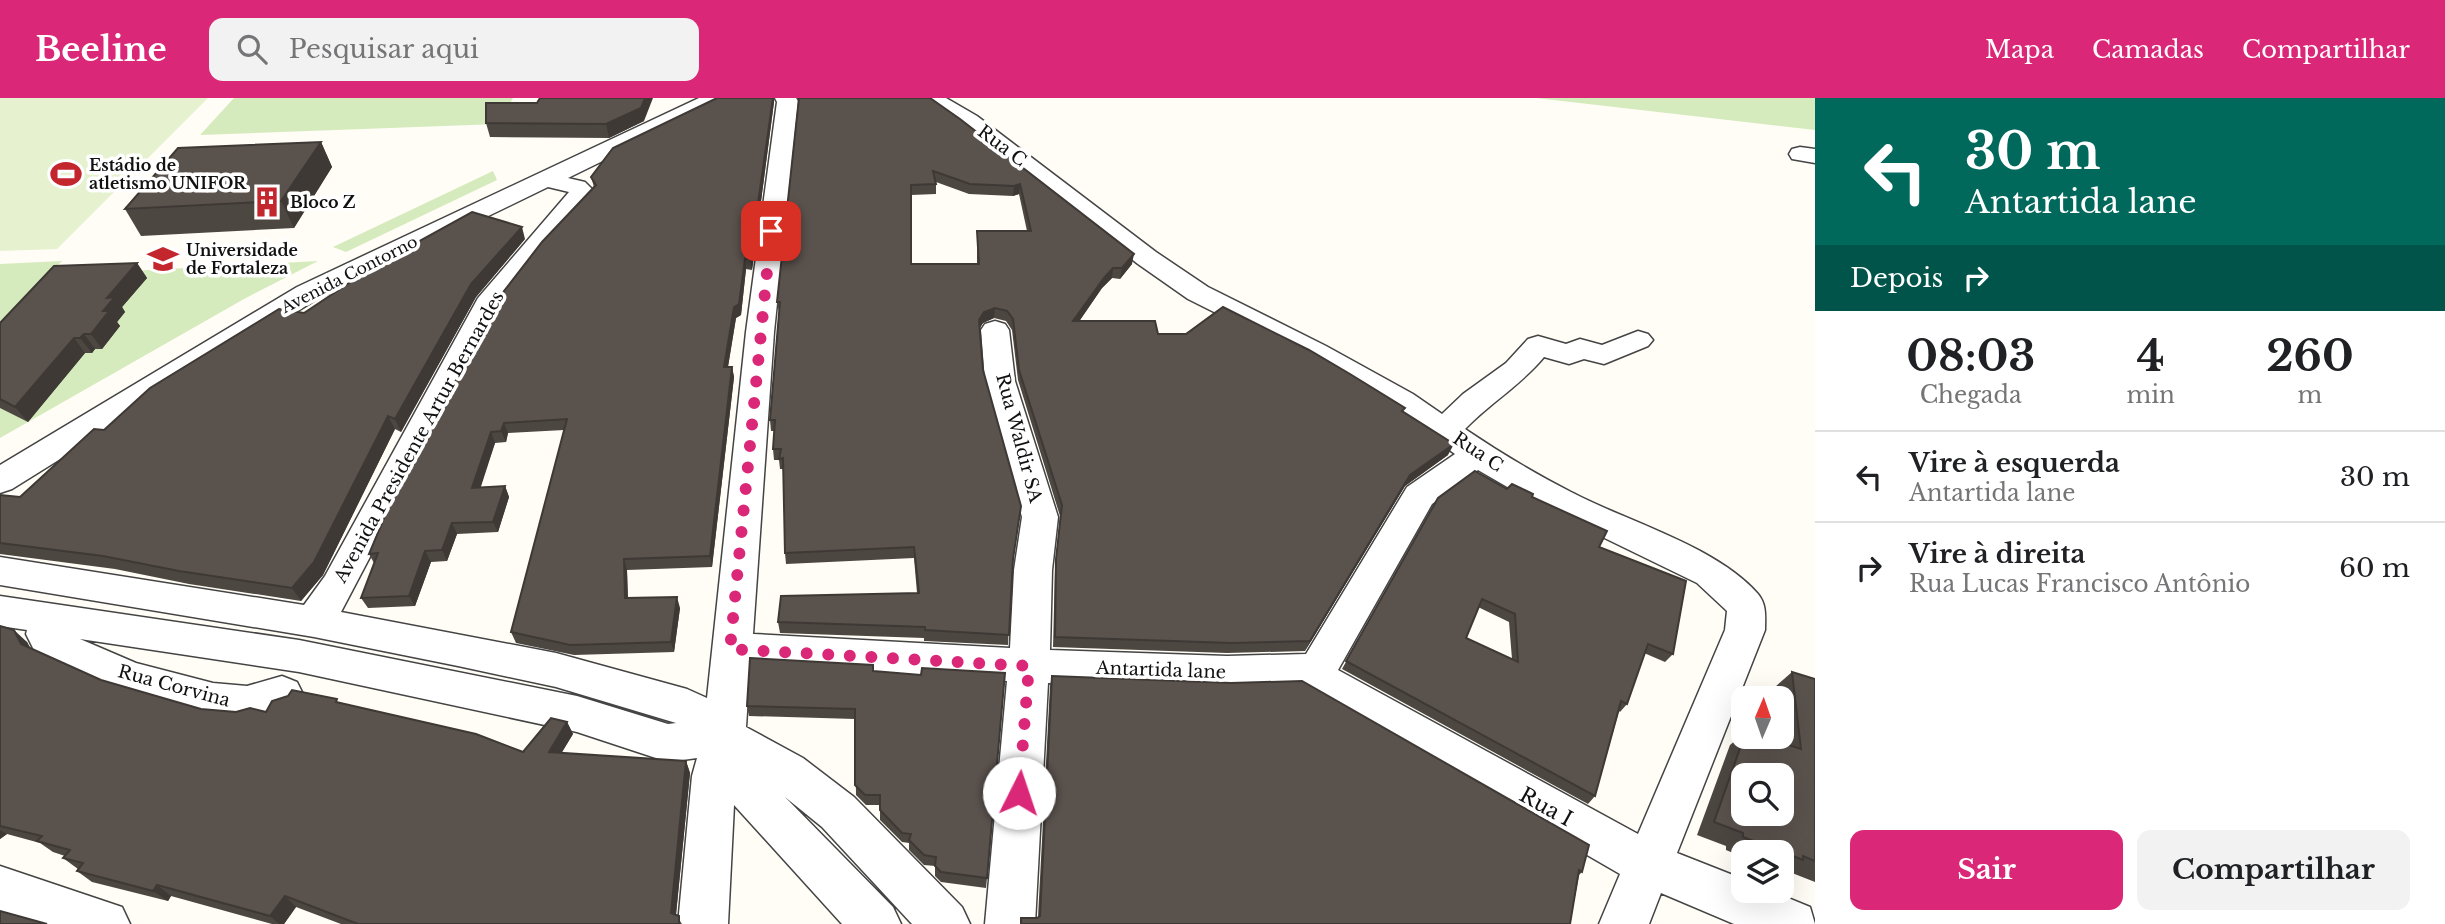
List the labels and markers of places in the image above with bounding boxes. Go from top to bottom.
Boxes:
place label: Estádio de atletismo UNIFOR [89,155,247,193]
sports icon: Estádio de atletismo UNIFOR [49,157,83,191]
building icon: Bloco Z [250,185,284,219]
place label: Bloco Z [290,192,356,212]
pin [741,201,801,261]
place label: Universidade de Fortaleza [186,240,298,278]
school or university icon: Universidade de Fortaleza [146,242,180,276]

